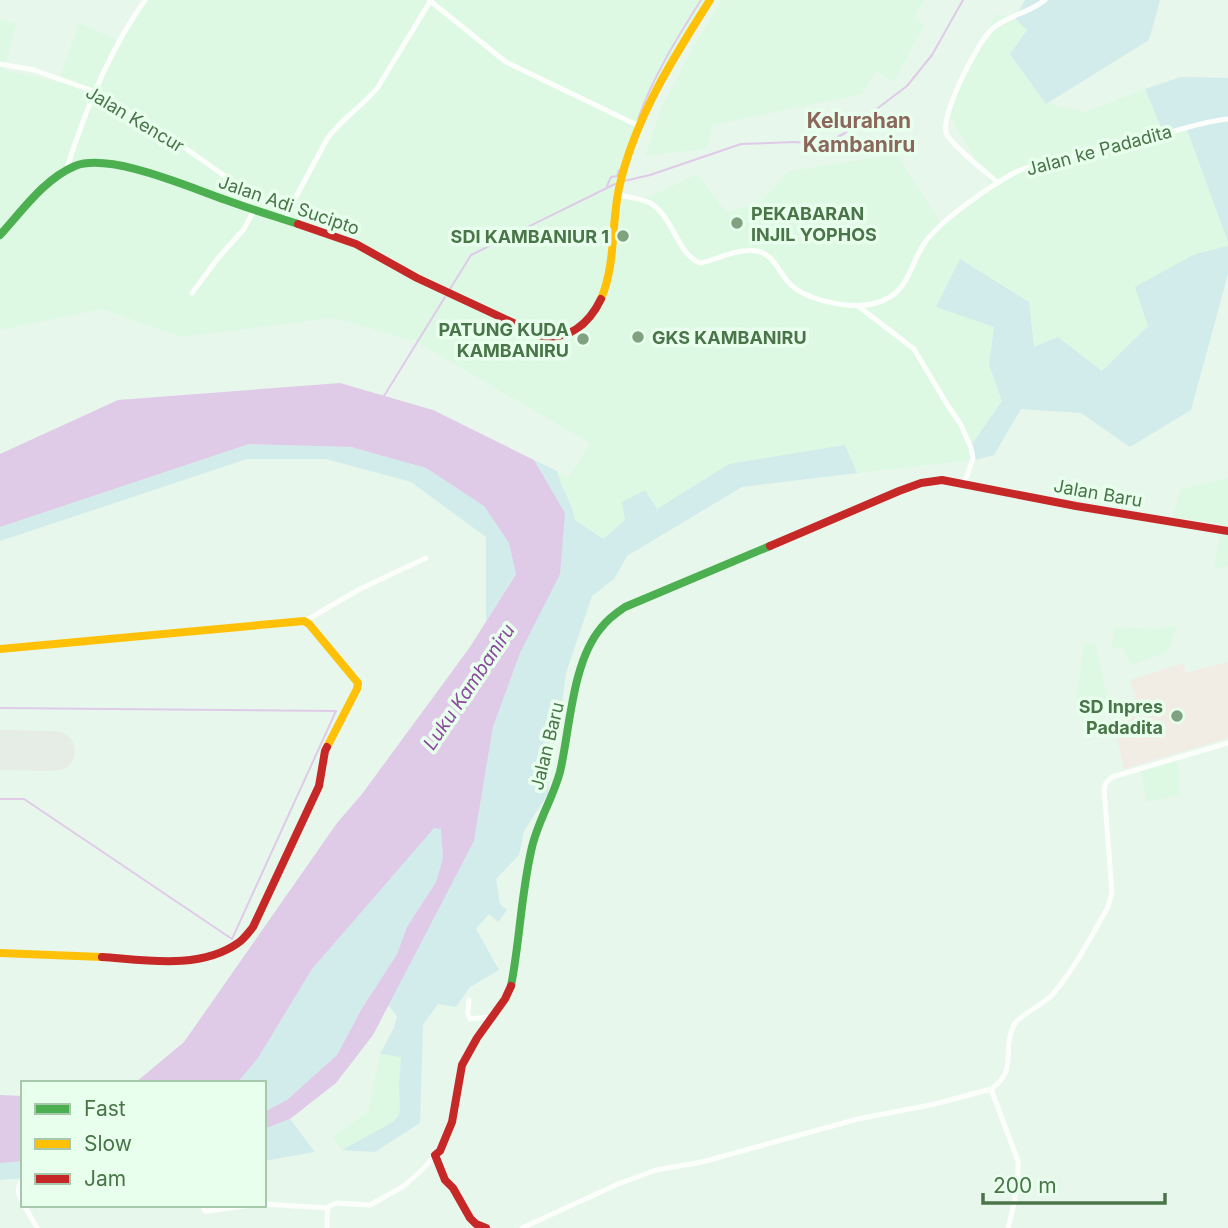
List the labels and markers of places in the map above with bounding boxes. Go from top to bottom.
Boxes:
place label: PEKABARAN INJIL YOPHOS [751,203,877,245]
marker: PEKABARAN INJIL YOPHOS [729,215,745,231]
place label: SDI KAMBANIUR 1 [451,226,609,247]
marker: SDI KAMBANIUR 1 [615,228,631,244]
place label: PATUNG KUDA KAMBANIRU [439,319,569,361]
place label: GKS KAMBANIRU [652,327,807,348]
marker: GKS KAMBANIRU [630,329,646,345]
marker: PATUNG KUDA KAMBANIRU [575,331,591,347]
place label: SD Inpres Padadita [1079,696,1163,738]
marker: SD Inpres Padadita [1169,708,1185,724]

